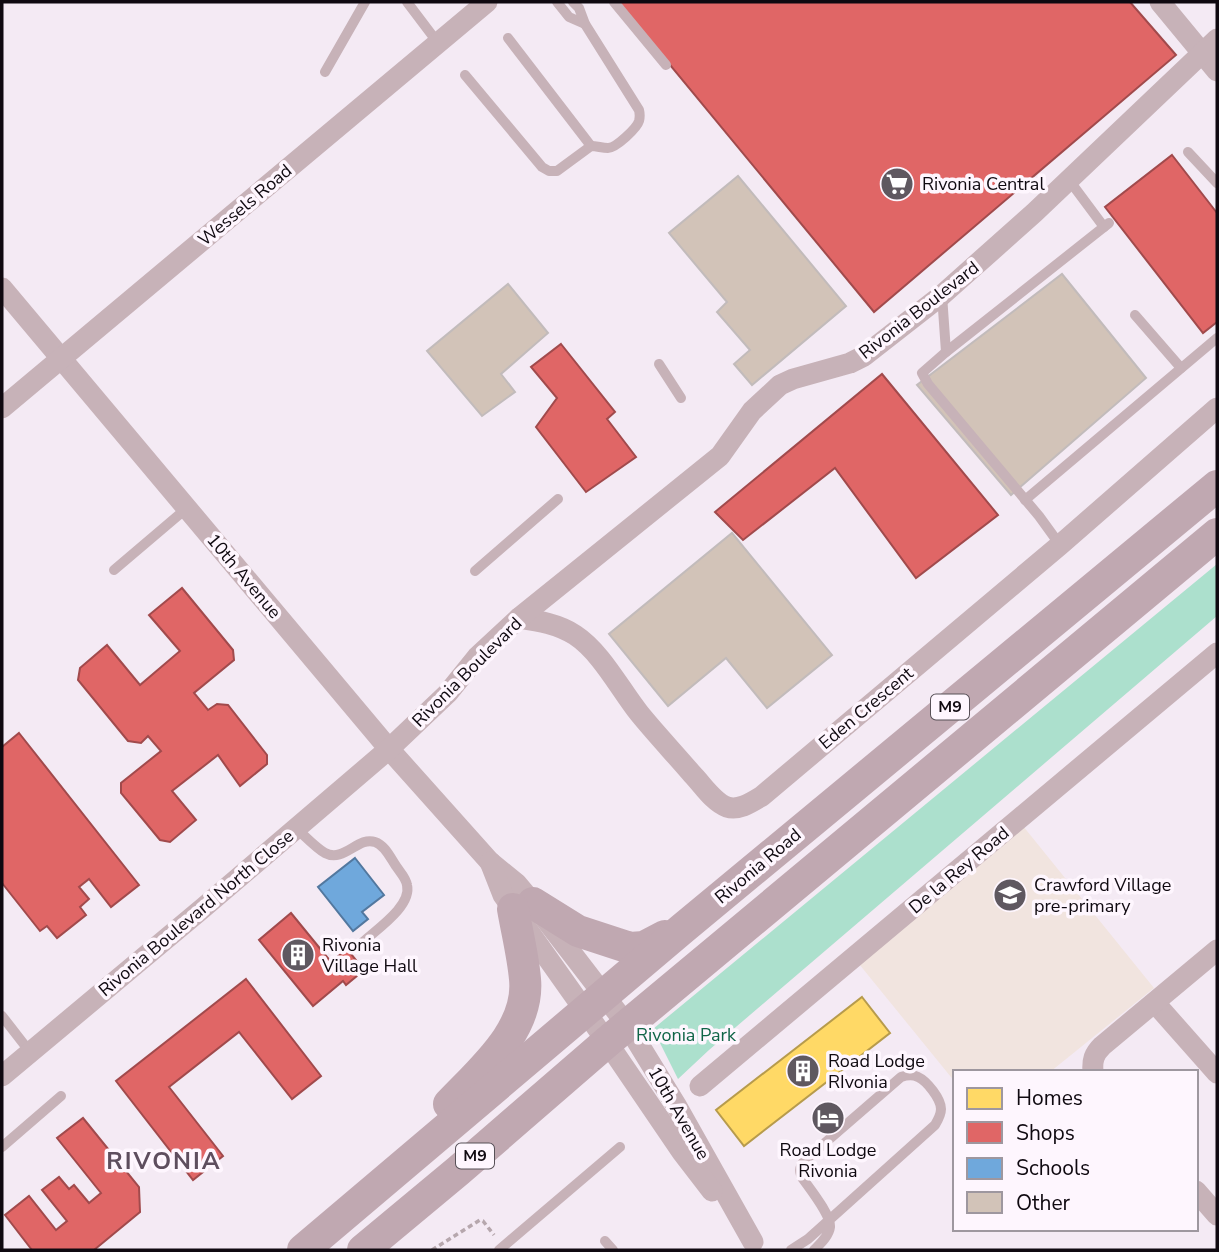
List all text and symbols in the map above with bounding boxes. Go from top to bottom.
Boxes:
street label: Wessels Road [193,159,297,251]
supermarket icon: Rivonia Central [878,165,916,203]
place label: Rivonia Central [922,172,1045,196]
street label: Rivonia Boulevard [854,255,984,365]
street label: 10th Avenue [201,528,287,624]
street label: Rivonia Boulevard [407,612,527,732]
street label: Eden Crescent [814,661,919,755]
road number: M9 [931,694,969,720]
street label: De la Rey Road [904,821,1014,919]
street label: Rivonia Road [710,823,806,909]
street label: Rivonia Boulevard North Close [93,824,299,1002]
place label: Crawford Village pre-primary [1034,873,1171,918]
school or university icon: Crawford Village pre-primary [991,876,1029,914]
place label: Rivonia Village Hall [321,933,418,978]
building icon: Rivonia Village Hall [279,936,317,974]
park label: Rivonia Park [636,1023,737,1047]
place label: Road Lodge RIvonia [828,1049,925,1094]
building icon: Road Lodge RIvonia [784,1052,822,1090]
street label: 10th Avenue [643,1062,715,1164]
legend [953,1070,1198,1231]
text: Homes [1016,1084,1083,1112]
hotel icon: Road Lodge Rivonia [809,1099,847,1137]
text: Shops [1016,1119,1075,1147]
place label: Road Lodge Rivonia [780,1138,876,1183]
road number: M9 [456,1144,494,1168]
district label: RIVONIA [106,1145,222,1177]
text: Schools [1016,1154,1090,1182]
text: Other [1016,1189,1071,1217]

